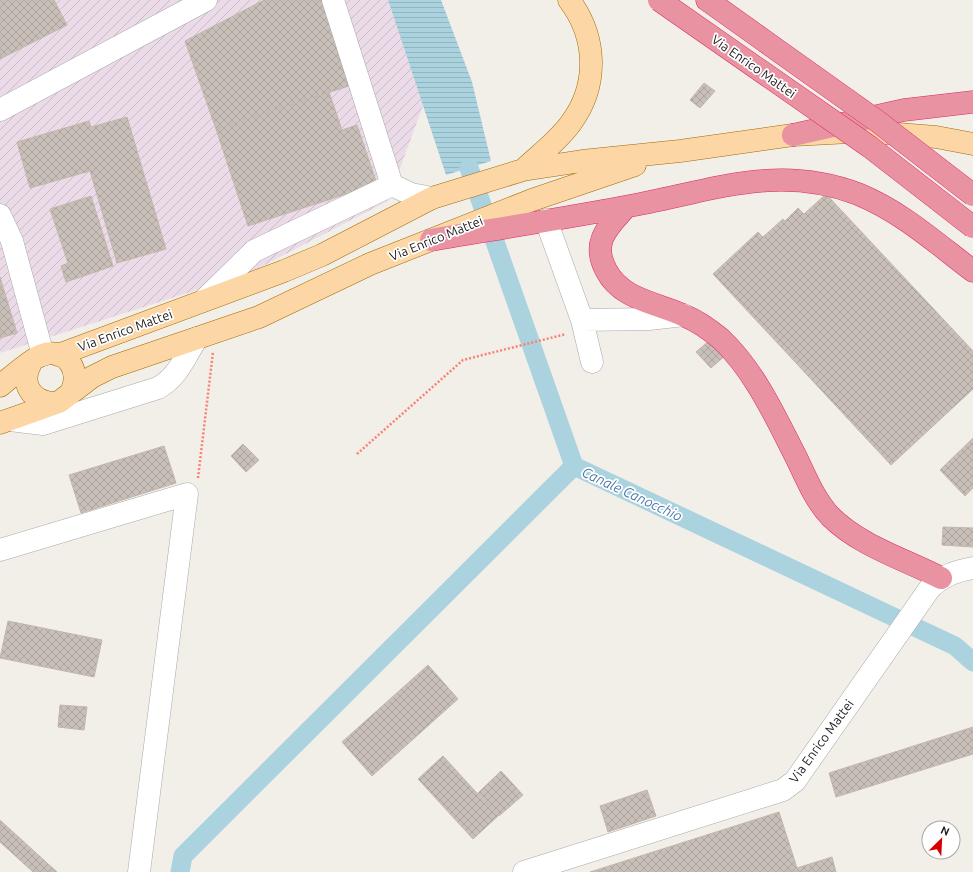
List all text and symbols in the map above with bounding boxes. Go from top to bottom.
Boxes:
street label: Via Enrico Mattei [709,32,799,100]
street label: Via Enrico Mattei [387,213,485,263]
street label: Via Enrico Mattei [76,306,174,354]
water label: Canale Canocchio [579,464,685,524]
street label: Via Enrico Mattei [786,697,856,785]
north arrow [921,820,961,860]
text: N [939,824,951,838]

